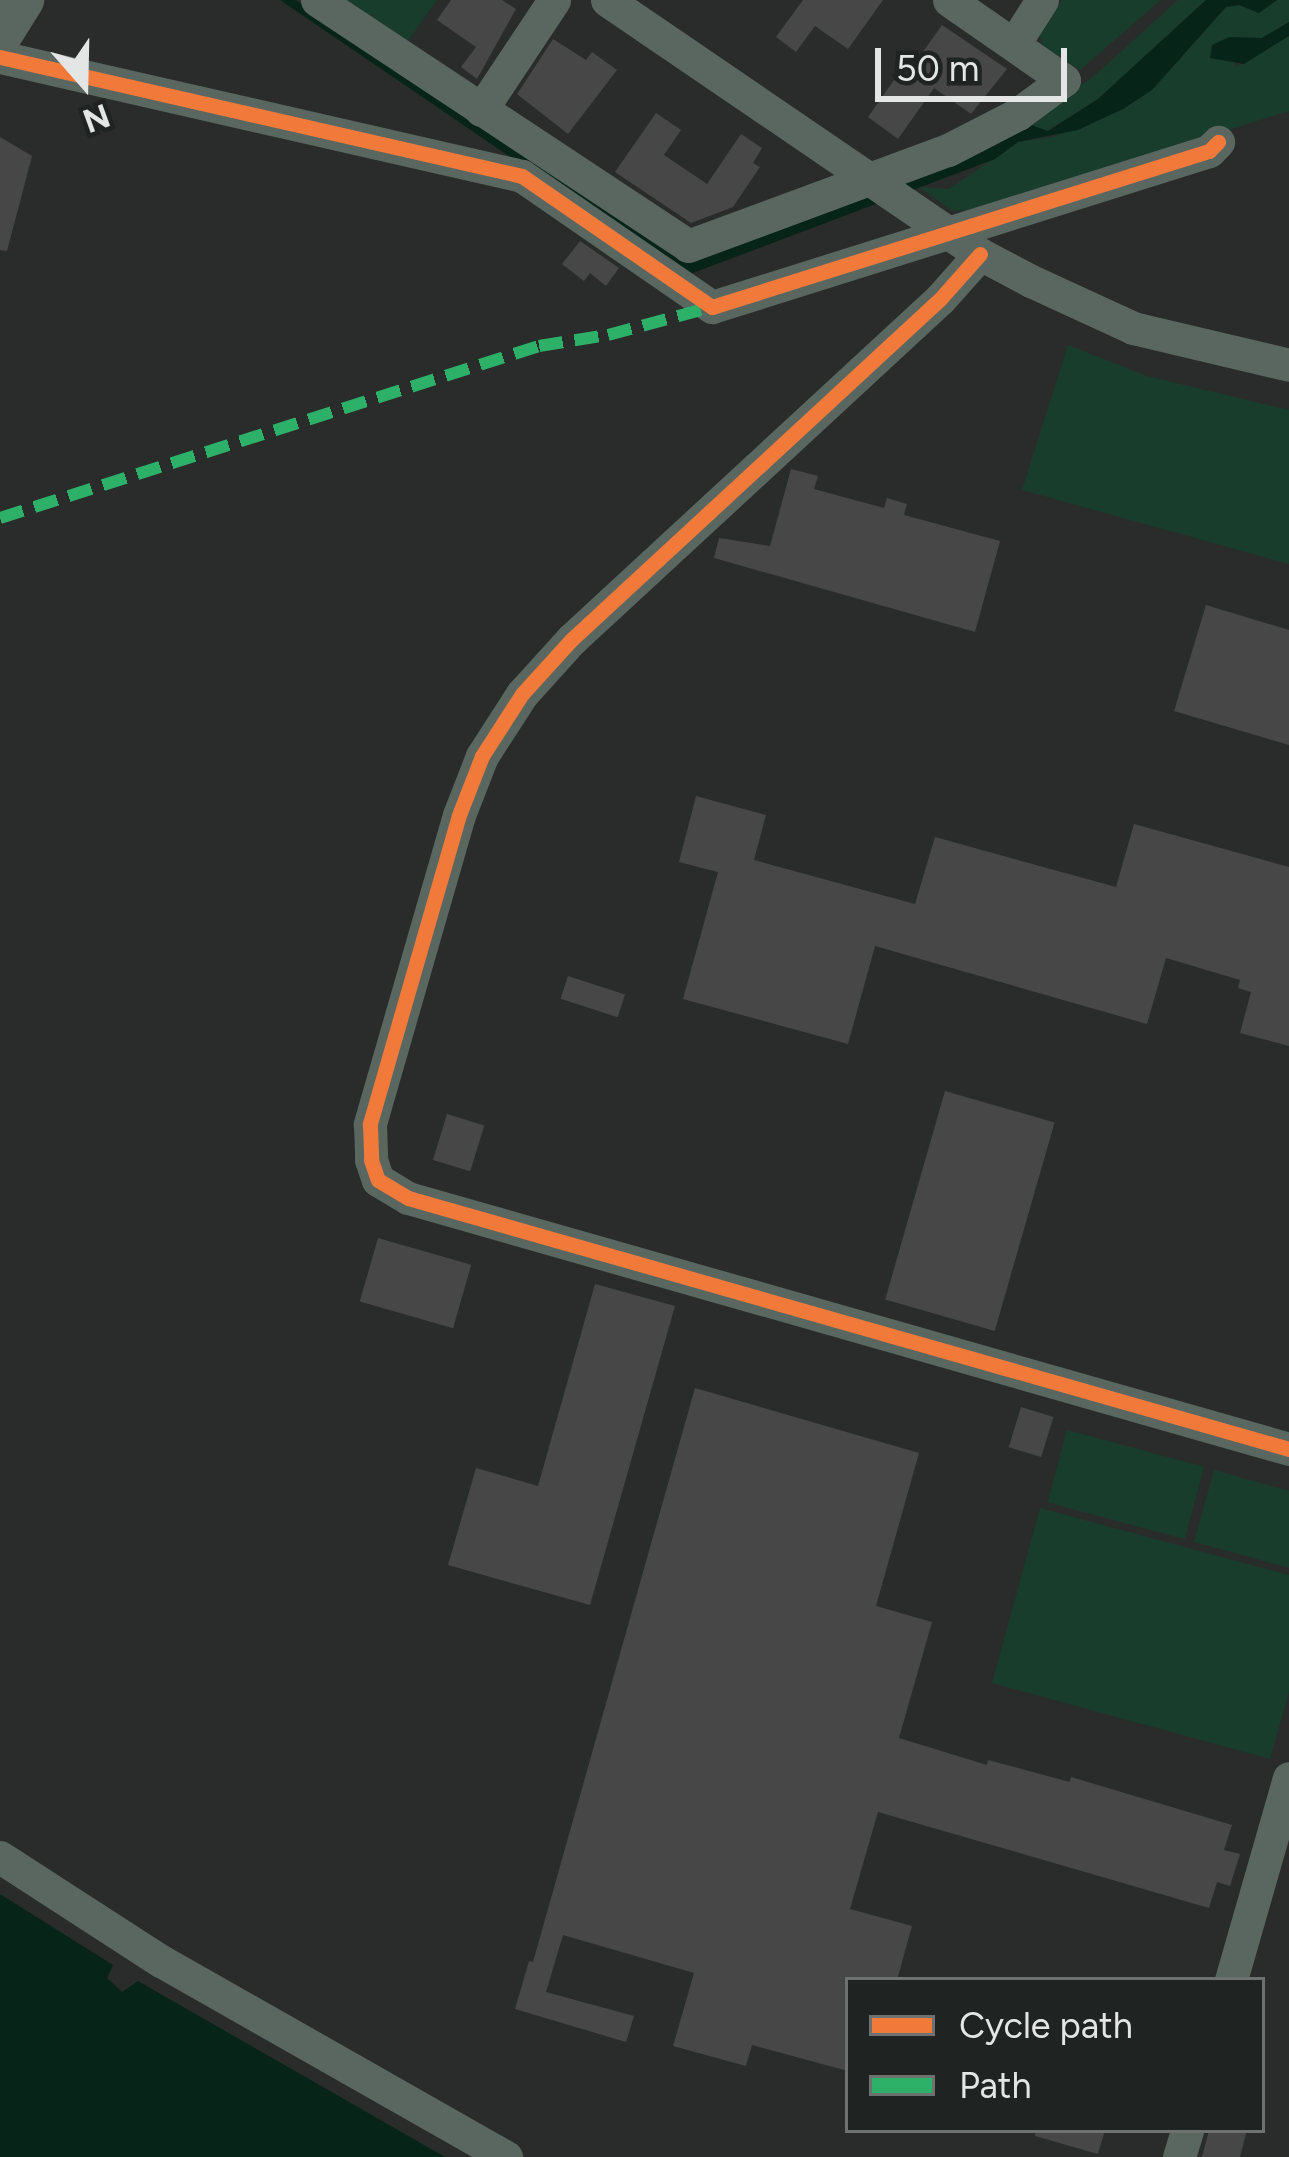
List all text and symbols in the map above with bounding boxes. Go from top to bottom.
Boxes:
north arrow [24,24,144,144]
scale bar [881,24,1073,98]
text: 50 m [896,47,979,90]
text: N [78,96,115,141]
legend [845,1977,1265,2133]
text: Cycle path [959,2004,1133,2047]
text: Path [959,2064,1032,2107]

